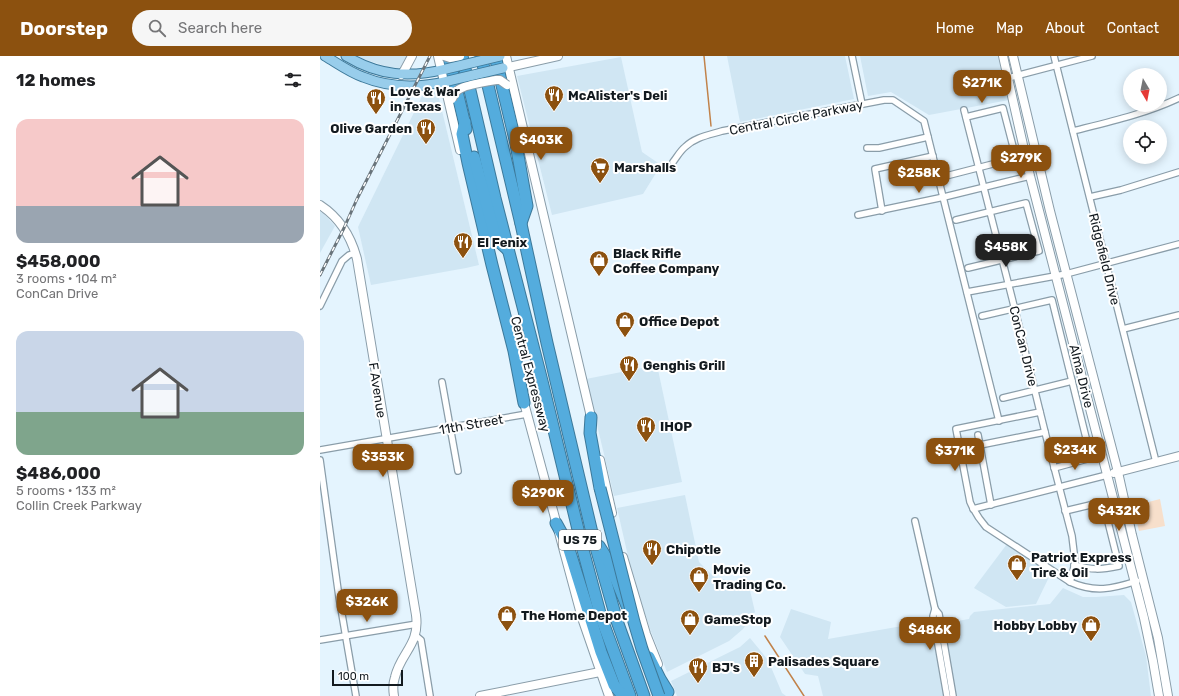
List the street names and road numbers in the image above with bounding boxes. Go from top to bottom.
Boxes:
street label: Central Circle Parkway [728,97,864,138]
street label: Ridgefield Drive [1085,212,1123,307]
street label: ConCan Drive [1006,304,1041,388]
street label: Central Expressway [508,315,553,434]
street label: Alma Drive [1066,343,1097,410]
street label: F Avenue [366,361,389,419]
street label: 11th Street [438,411,504,438]
road number: US 75 [559,530,601,550]

